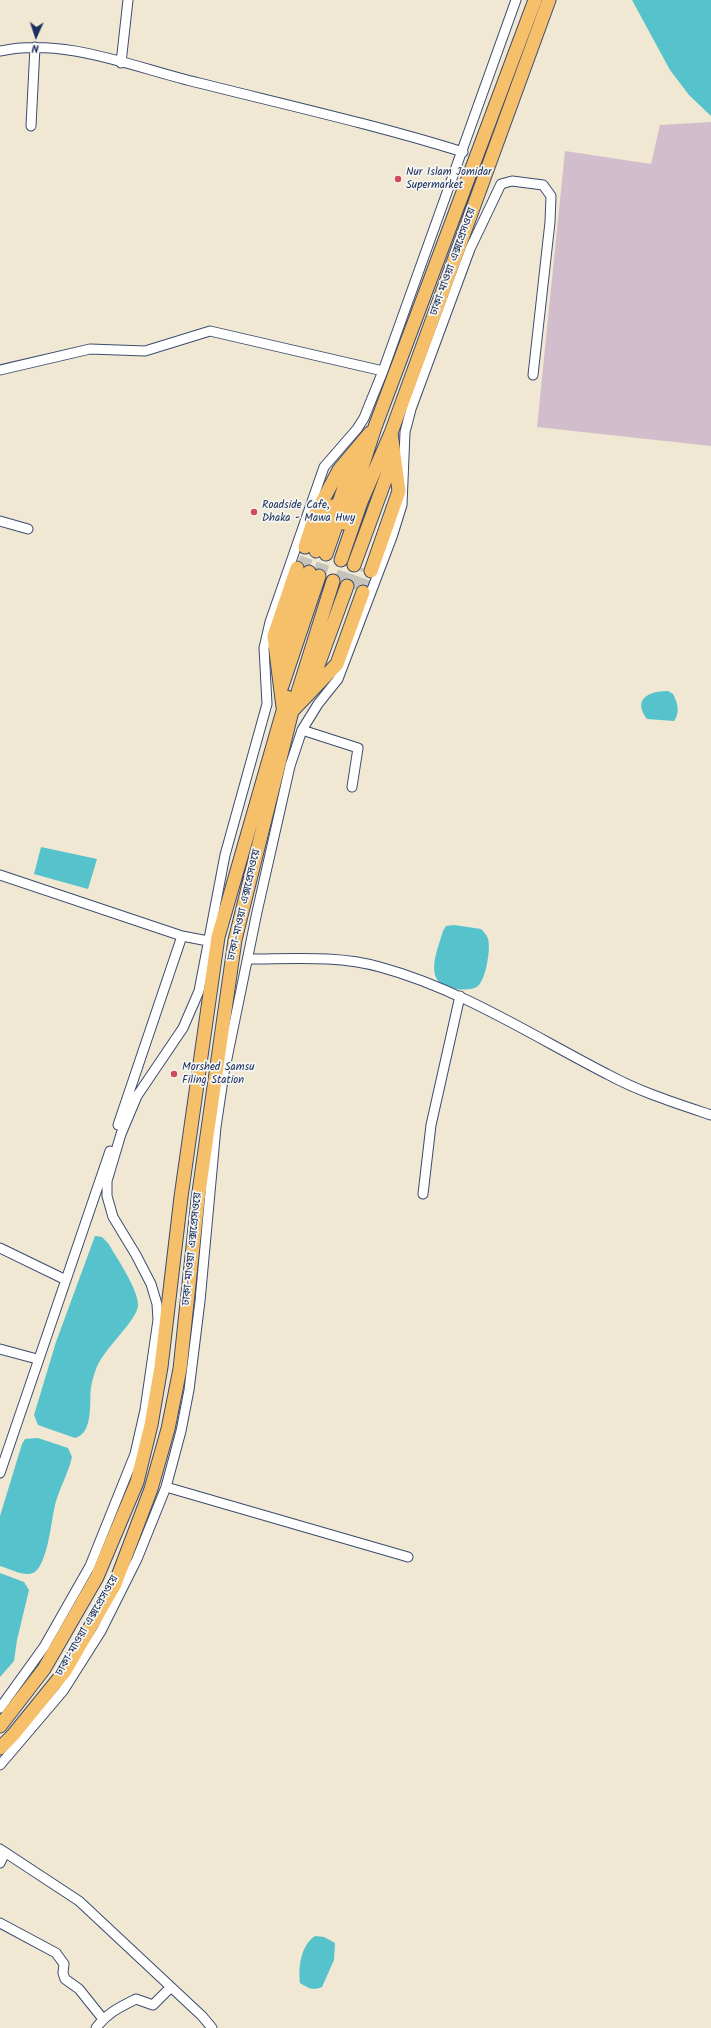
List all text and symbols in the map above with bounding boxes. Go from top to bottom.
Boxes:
north arrow [16,16,56,56]
text: N [31,39,39,57]
place label: Nur Islam Jomidar Supermarket [406,166,492,192]
marker: Nur Islam Jomidar Supermarket [393,174,403,184]
street label: ঢাকা-মাওয়া এক্সপ্রেসওয়ে [428,206,480,318]
place label: Roadside Cafe, Dhaka - Mawa Hwy [262,499,355,525]
marker: Roadside Cafe, Dhaka - Mawa Hwy [249,507,259,517]
street label: ঢাকা-মাওয়া এক্সপ্রেসওয়ে [226,848,264,962]
place label: Morshed Samsu Filing Station [182,1061,254,1087]
marker: Morshed Samsu Filing Station [169,1069,179,1079]
street label: ঢাকা-মাওয়া এক্সপ্রেসওয়ে [180,1192,206,1306]
street label: ঢাকা-মাওয়া এক্সপ্রেসওয়ে [54,1573,122,1679]

